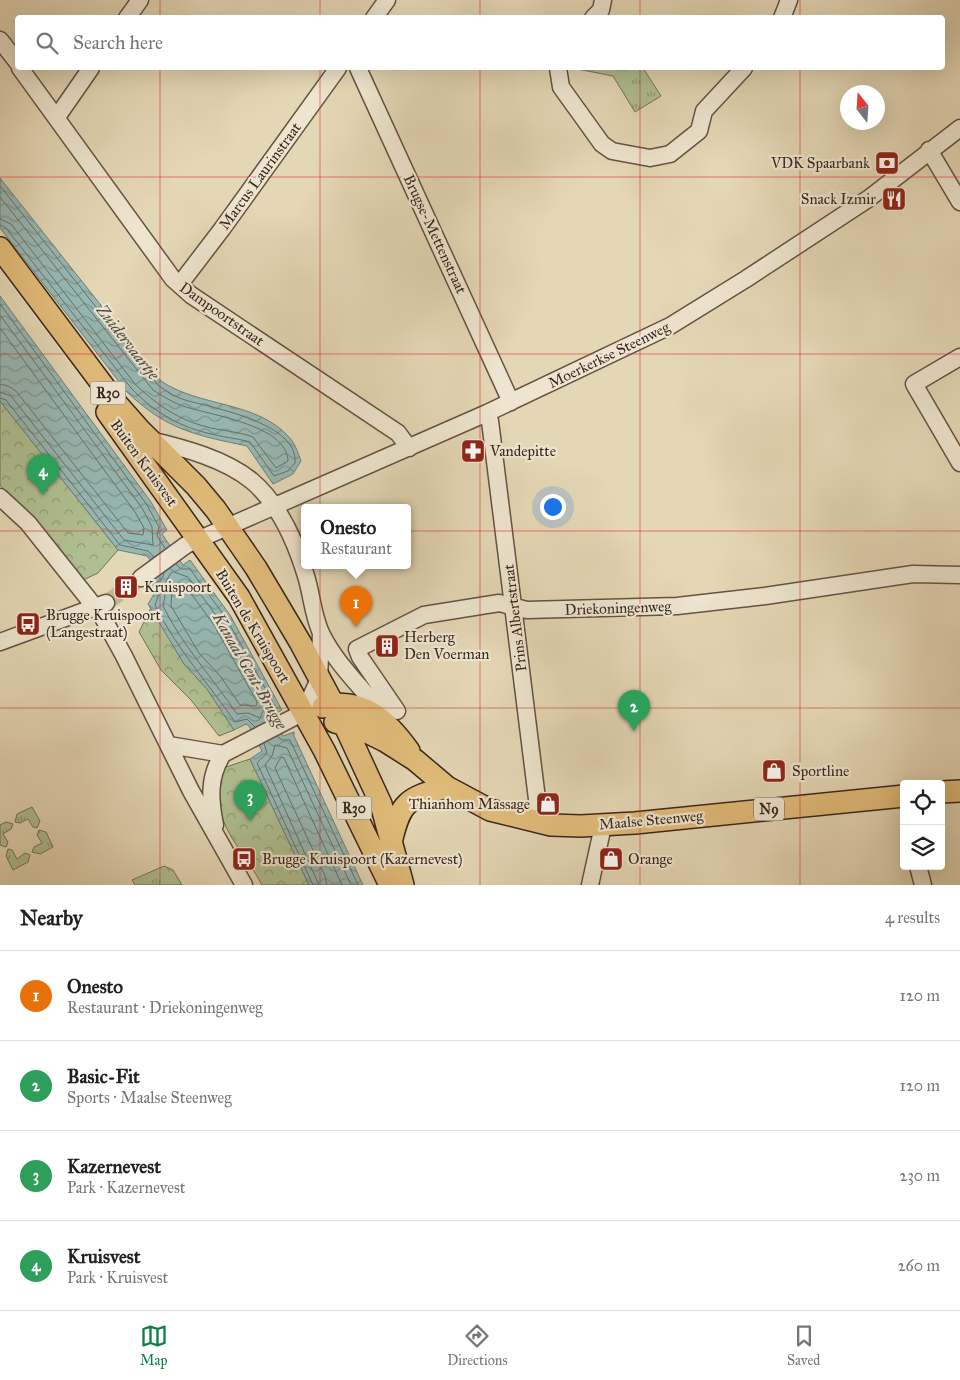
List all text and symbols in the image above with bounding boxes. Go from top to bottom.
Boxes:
search box [15,15,945,70]
icon: search [33,29,61,57]
text: Search here [73,31,163,54]
north arrow [840,85,885,130]
street label: Marcus Laurinstraat [215,118,305,233]
bank icon: VDK Spaarbank [874,150,900,176]
place label: VDK Spaarbank [770,154,870,172]
street label: Brugse-Mettenstraat [400,172,471,297]
restaurant icon: Snack Izmir [881,186,907,212]
place label: Snack Izmir [801,190,876,208]
street label: Dampoortstraat [176,278,268,350]
water label: Zuidervaartje [91,300,164,385]
street label: Moerkerkse Steenweg [545,317,673,392]
road number: R30 [90,382,126,404]
street label: Buiten Kruisvest [106,416,182,510]
pharmacy icon: Vandepitte [460,438,486,464]
place label: Vandepitte [489,442,556,460]
pin: 4 [27,454,59,495]
your location [540,494,566,520]
popup [301,504,411,569]
text: Onesto [320,516,376,539]
text: Restaurant [320,539,392,558]
street label: Prins Albertstraat [499,563,531,673]
street label: Buiten de Kruispoort [212,566,294,687]
building icon: Kruispoort [113,574,139,600]
place label: Kruispoort [144,578,212,596]
pin: 1 [340,586,372,627]
street label: Driekoningenweg [564,597,673,619]
place label: Brugge Kruispoort (Langestraat) [46,606,161,642]
water label: Kanaal Gent-Brugge [208,608,292,734]
bus stop icon: Brugge Kruispoort (Langestraat) [15,611,41,637]
place label: Herberg Den Voerman [404,628,489,663]
building icon: Herberg Den Voerman [374,633,400,659]
pin: 2 [618,690,650,731]
shop icon: Sportline [761,758,787,784]
place label: Sportline [792,762,849,780]
pin: 3 [234,780,266,821]
map controls [900,780,945,870]
button: locate [900,780,945,825]
shop icon: Thianhom Massage [535,791,561,817]
place label: Thianhom Massage [409,795,530,813]
road number: R30 [336,796,372,820]
road number: N9 [754,798,784,821]
street label: Maalse Steenweg [598,806,705,834]
button: layers [900,825,945,870]
bus stop icon: Brugge Kruispoort (Kazernevest) [231,846,257,872]
shop icon: Orange [598,846,624,872]
place label: Brugge Kruispoort (Kazernevest) [262,850,462,869]
place label: Orange [628,850,673,868]
text: Nearby [20,905,83,931]
text: 4 results [885,908,940,927]
text: Onesto [67,975,123,998]
text: 1 [33,986,39,1005]
text: 120 m [900,986,940,1005]
text: Restaurant · Driekoningenweg [67,998,263,1017]
text: Basic-Fit [67,1065,140,1088]
text: 2 [32,1076,40,1095]
text: 120 m [900,1076,940,1095]
text: Sports · Maalse Steenweg [67,1088,232,1107]
text: Kazernevest [67,1155,161,1178]
text: 3 [33,1166,39,1185]
text: 230 m [900,1166,940,1185]
text: Park · Kazernevest [67,1178,185,1197]
text: Kruisvest [67,1245,140,1268]
text: 4 [32,1256,40,1275]
text: 260 m [898,1256,940,1275]
text: Park · Kruisvest [67,1268,168,1287]
tab: Map [140,1322,168,1369]
tab: Directions [447,1322,508,1369]
tab: Saved [787,1322,820,1369]

